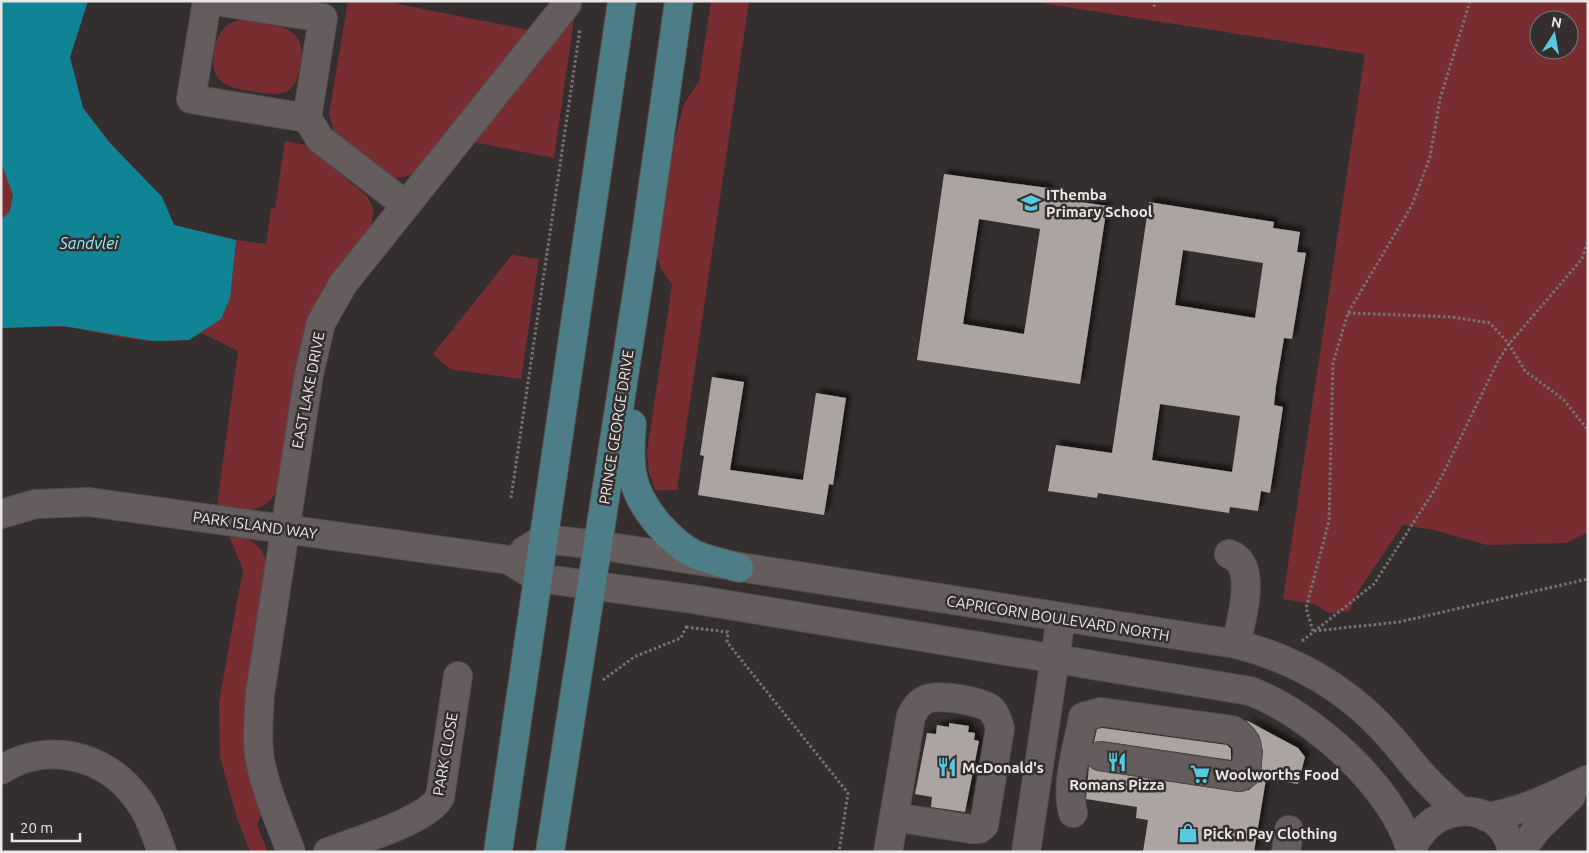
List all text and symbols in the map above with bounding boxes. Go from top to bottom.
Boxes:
north arrow [1529,10,1579,60]
text: N [1550,13,1563,31]
place label: IThemba Primary School [1046,186,1153,220]
school or university icon: IThemba Primary School [1020,192,1042,214]
water label: Sandvlei [59,234,119,252]
street label: EAST LAKE DRIVE [288,330,328,450]
street label: PRINCE GEORGE DRIVE [595,348,637,506]
street label: PARK ISLAND WAY [192,508,319,542]
street label: CAPRICORN BOULEVARD NORTH [945,592,1171,644]
street label: PARK CLOSE [429,711,461,797]
restaurant icon: Romans Pizza [1106,751,1128,773]
restaurant icon: McDonald's [936,756,958,778]
place label: McDonald's [962,759,1044,776]
supermarket icon: Woolworths Food [1189,763,1211,785]
place label: Woolworths Food [1215,766,1339,783]
place label: Romans Pizza [1069,776,1165,793]
scale bar [12,810,80,842]
text: 20 m [20,819,53,836]
shop icon: Pick n Pay Clothing [1177,822,1199,844]
place label: Pick n Pay Clothing [1203,825,1337,842]

